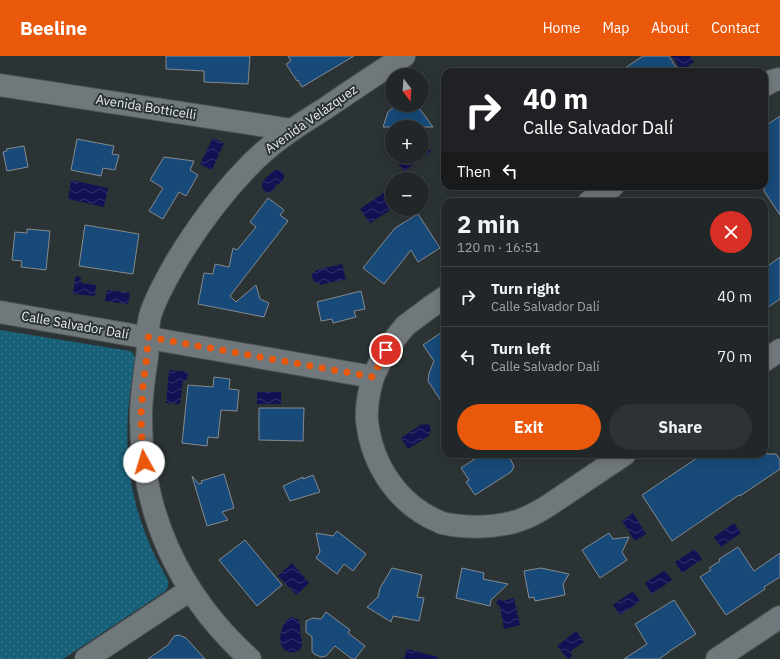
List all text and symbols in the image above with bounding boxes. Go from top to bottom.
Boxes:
text: Beeline [20,16,87,40]
text: Home [543,19,580,37]
text: Map [602,19,629,37]
text: About [651,19,689,37]
text: Contact [711,19,760,37]
north arrow [385,68,429,112]
map controls [385,68,429,216]
text: 40 m [523,80,588,117]
street label: Avenida Velázquez [262,81,360,157]
icon: right [457,84,509,136]
street label: Avenida Botticelli [95,91,197,123]
text: Calle Salvador Dalí [523,116,673,139]
button: + [385,120,429,164]
icon: left [499,160,521,182]
text: Then [457,162,491,181]
button: − [385,172,429,216]
text: 2 min [457,208,520,240]
button: close [710,211,752,253]
text: 120 m · 16:51 [457,239,540,256]
text: Turn right [491,279,560,298]
icon: right [457,286,479,308]
text: 40 m [717,287,752,306]
text: Calle Salvador Dalí [491,298,599,315]
street label: Calle Salvador Dalí [20,307,131,343]
pin [369,333,403,367]
icon: arrive [375,339,397,361]
text: Turn left [491,339,551,358]
icon: left [457,346,479,368]
text: 70 m [717,347,752,366]
text: Calle Salvador Dalí [491,358,599,375]
button: Exit [457,404,601,450]
button: Share [609,404,752,450]
position arrow [123,441,165,483]

